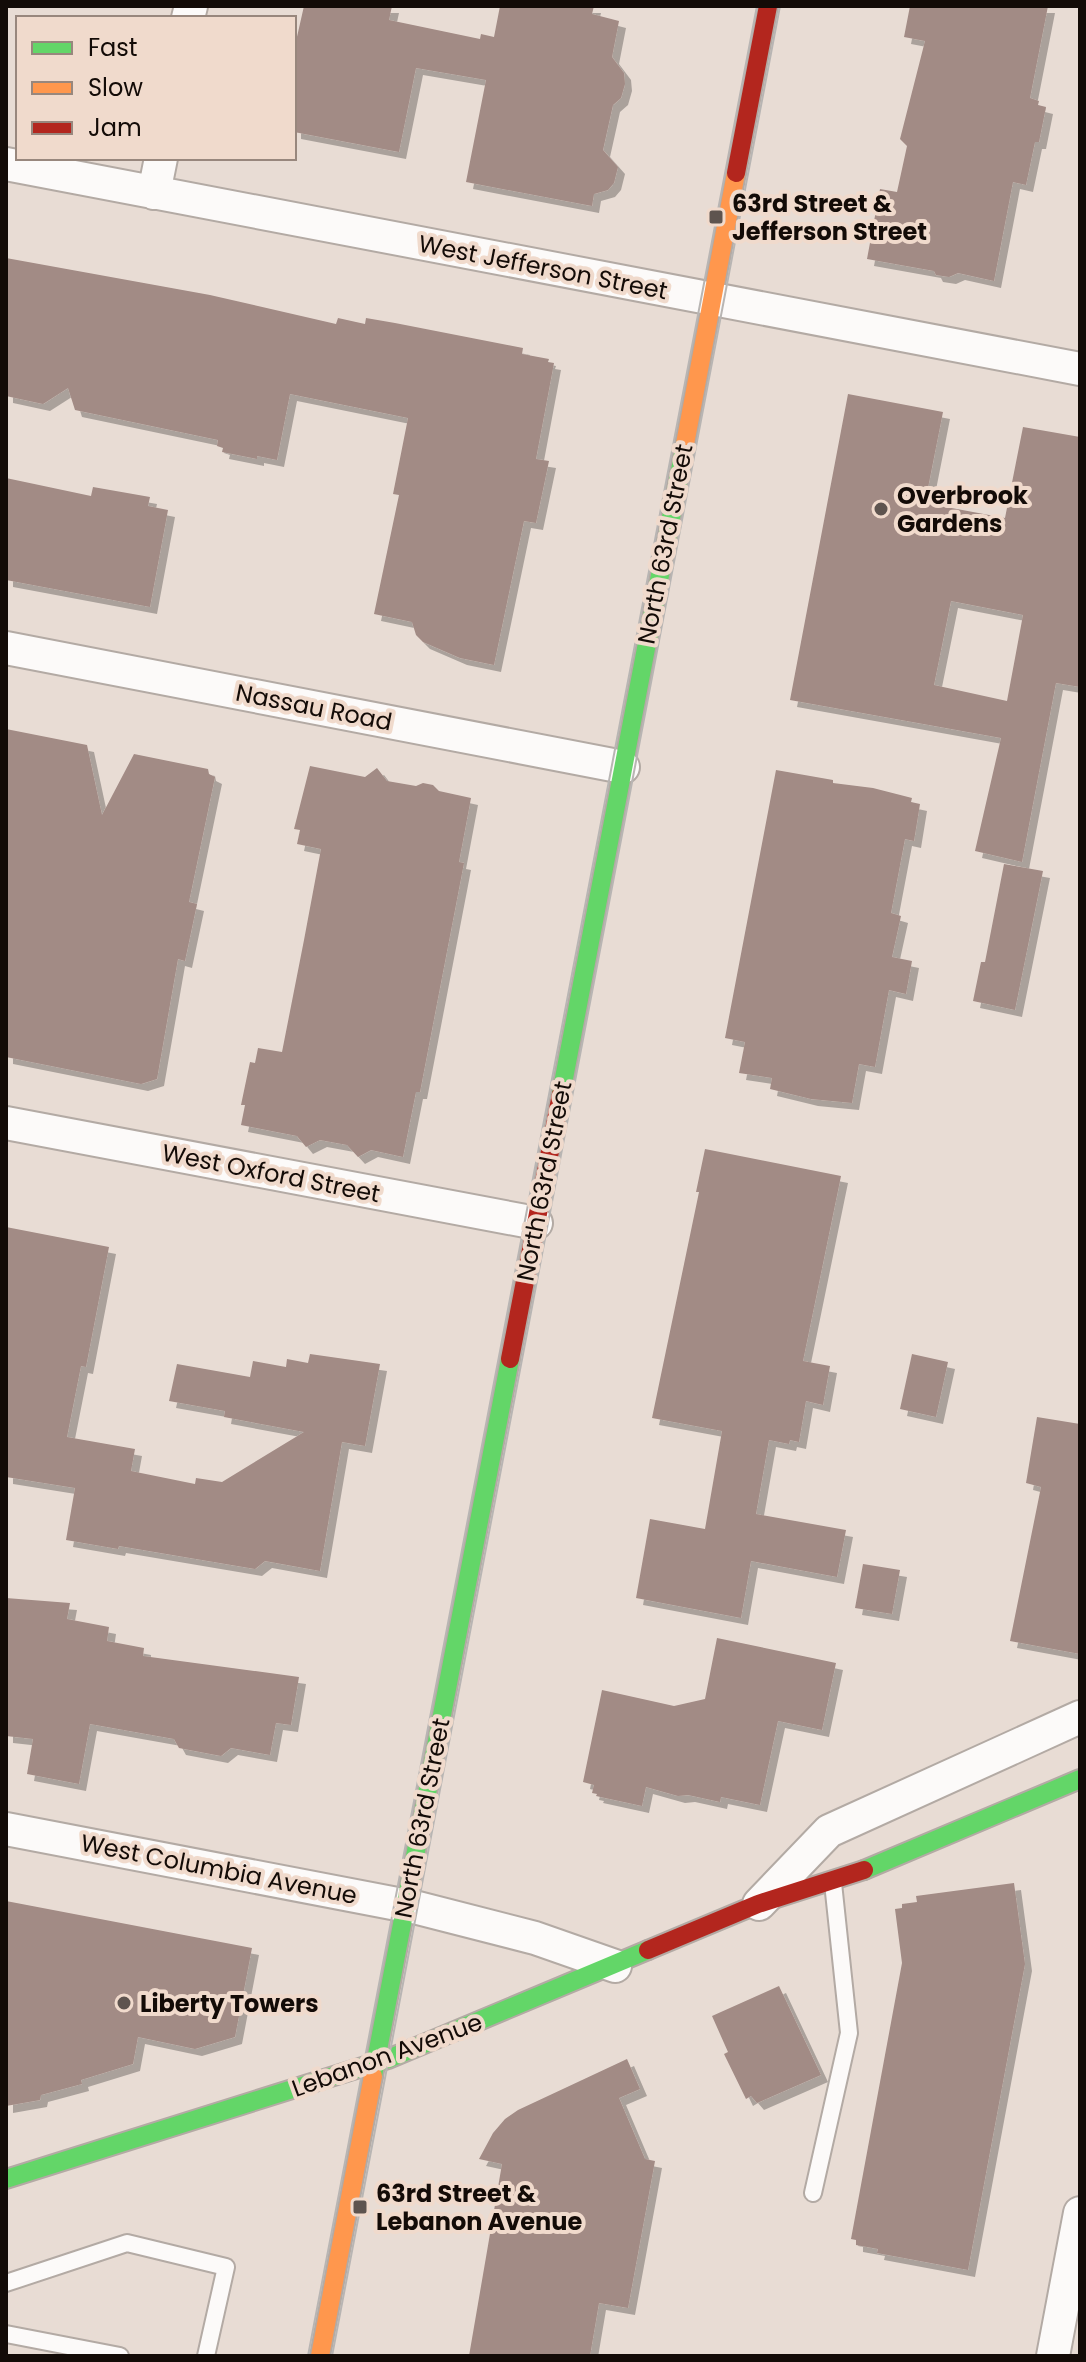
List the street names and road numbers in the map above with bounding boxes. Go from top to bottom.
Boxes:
street label: West Jefferson Street [416,227,670,307]
street label: North 63rd Street [629,441,701,647]
street label: Nassau Road [233,676,395,738]
street label: North 63rd Street [508,1078,580,1284]
street label: West Oxford Street [159,1136,383,1210]
street label: North 63rd Street [386,1715,458,1921]
street label: West Columbia Avenue [78,1826,360,1912]
street label: Lebanon Avenue [287,2005,487,2105]

